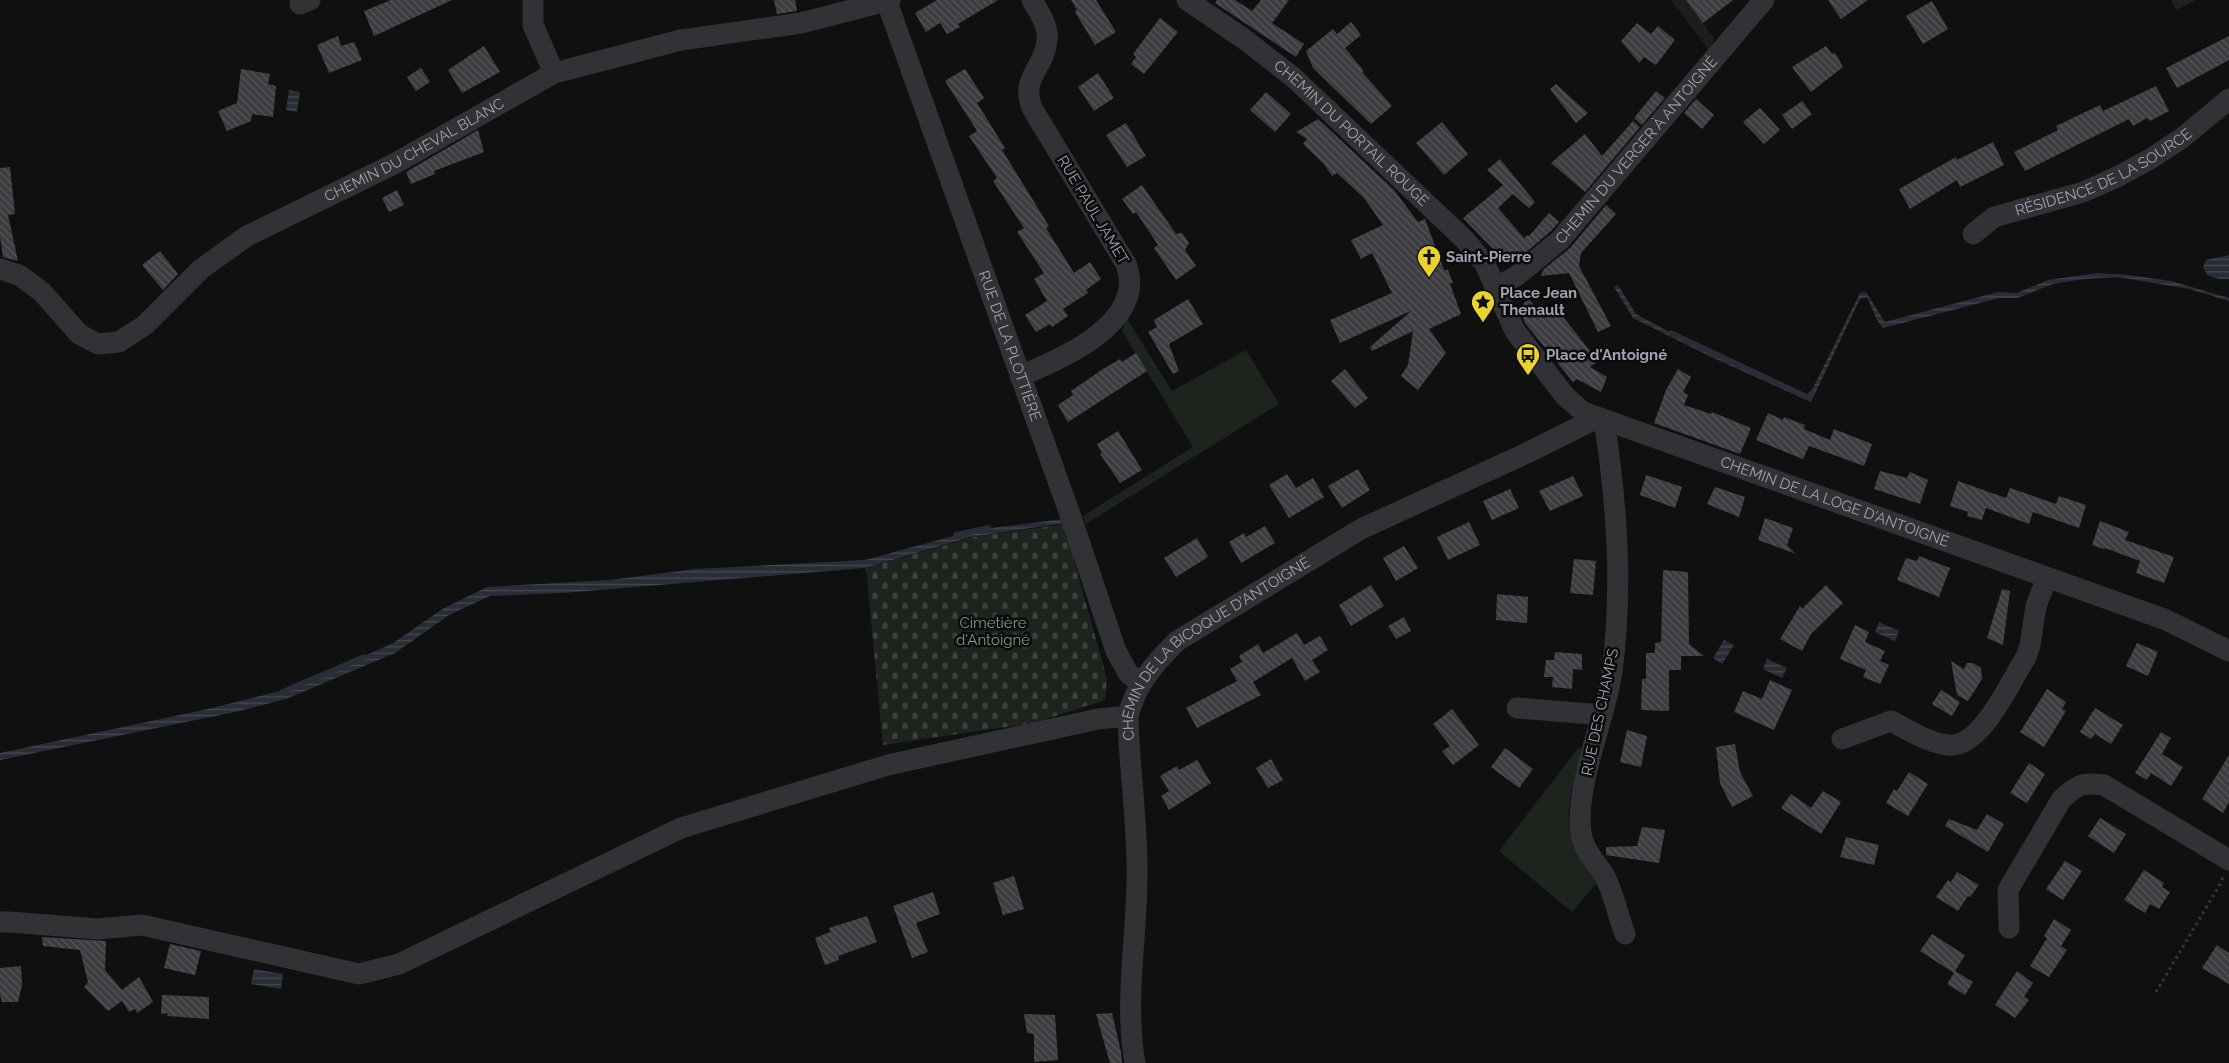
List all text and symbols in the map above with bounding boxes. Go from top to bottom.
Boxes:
street label: CHEMIN DU VERGER À ANTOIGNÉ [1552,53,1721,248]
street label: CHEMIN DU PORTAIL ROUGE [1270,57,1432,210]
street label: CHEMIN DU CHEVAL BLANC [321,94,507,206]
street label: RÉSIDENCE DE LA SOURCE [2013,125,2196,220]
street label: RUE PAUL JAMET [1053,152,1133,268]
church icon: Saint-Pierre [1416,244,1442,278]
place label: Saint-Pierre [1446,248,1531,266]
street label: RUE DE LA PLOTTIÈRE [975,268,1045,424]
place label: Place Jean Thenault [1500,284,1577,319]
place icon: Place Jean Thenault [1470,289,1496,323]
bus stop icon: Place d'Antoigné [1515,342,1541,376]
place label: Place d'Antoigné [1546,346,1667,364]
street label: CHEMIN DE LA LOGE D'ANTOIGNÉ [1718,453,1952,551]
street label: CHEMIN DE LA BICOQUE D'ANTOIGNÉ [1119,553,1313,741]
park label: Cimetière d'Antoigné [956,614,1030,649]
street label: RUE DES CHAMPS [1578,647,1622,777]

